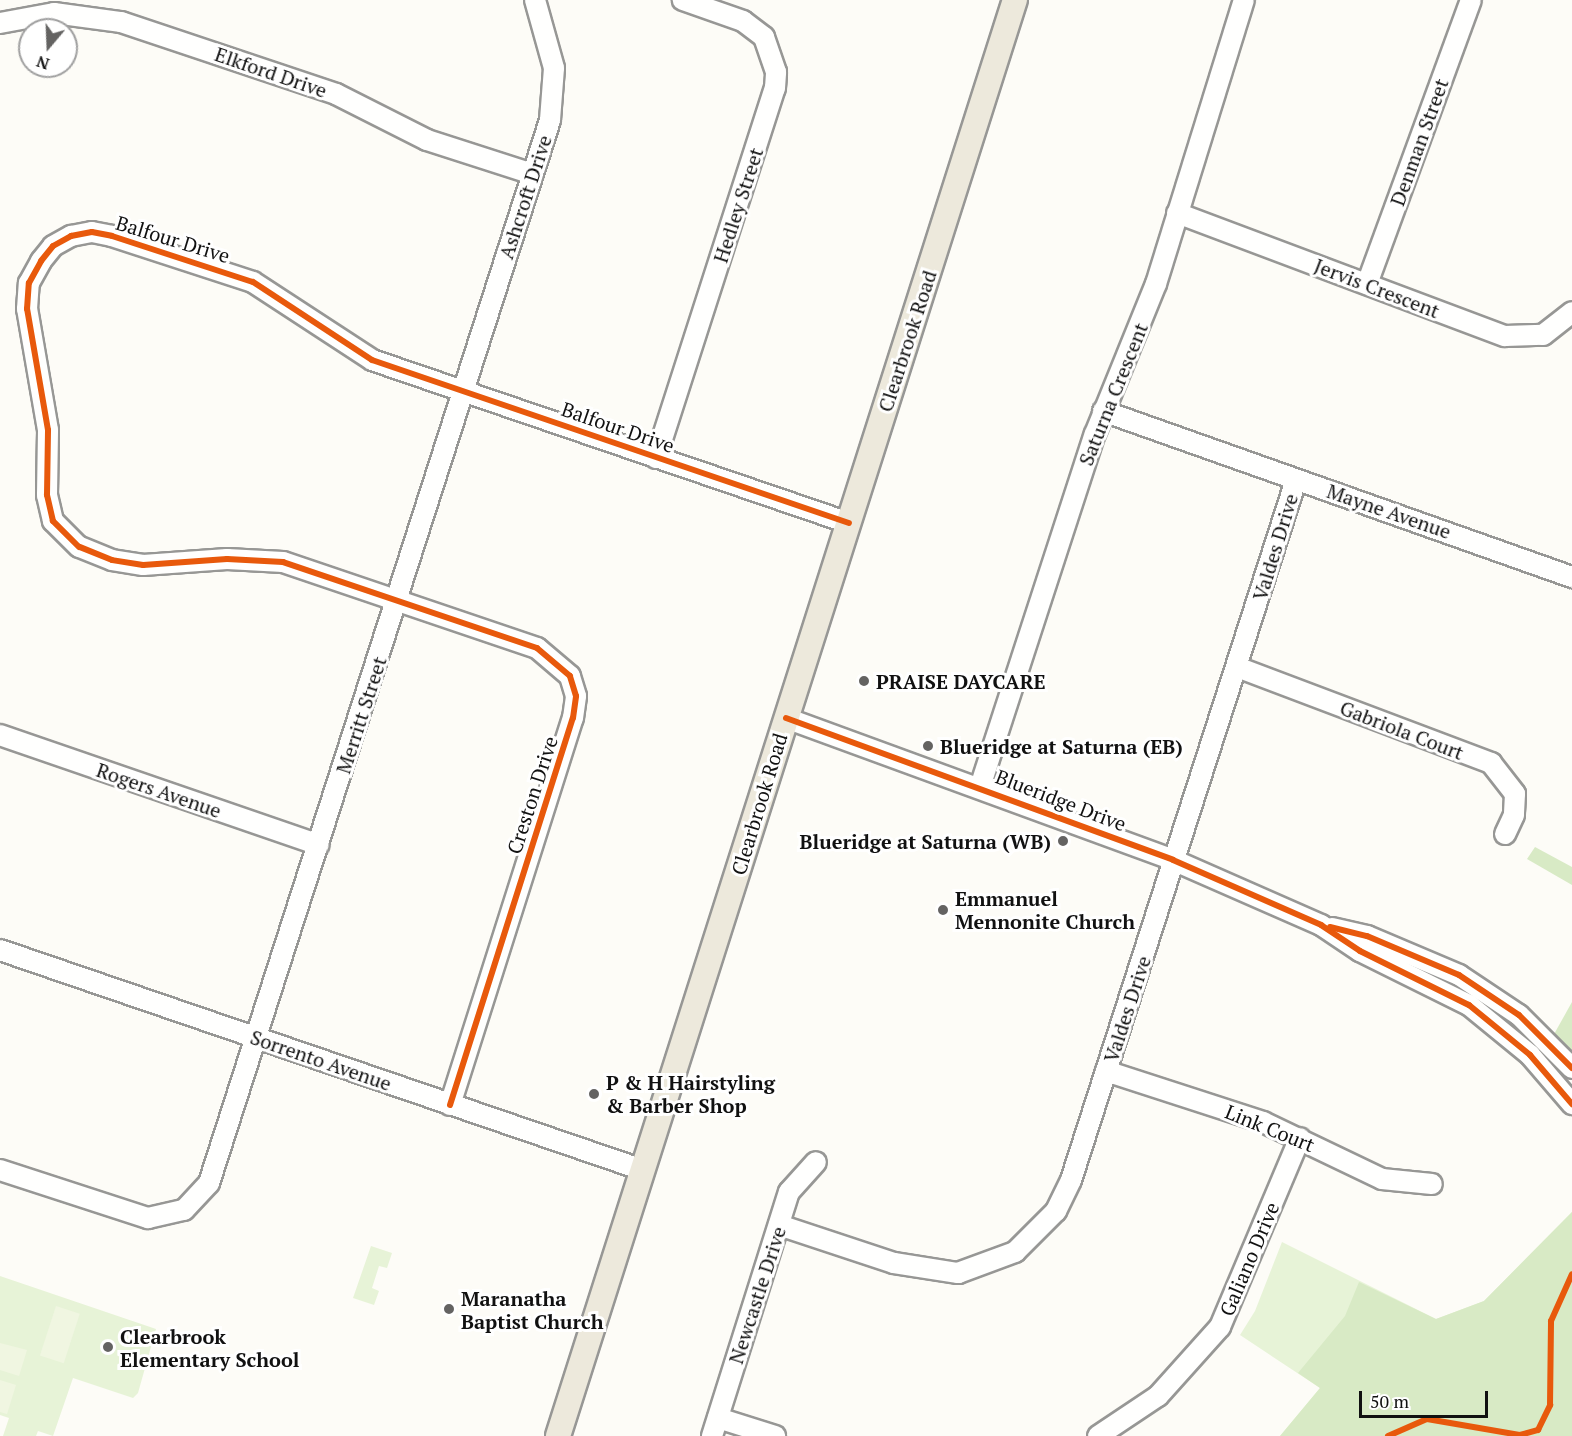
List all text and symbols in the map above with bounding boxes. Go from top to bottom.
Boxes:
north arrow [18,18,78,78]
street label: Elkford Drive [212,42,330,102]
text: N [33,51,52,76]
street label: Denman Street [1385,75,1453,209]
street label: Ashcroft Drive [494,132,556,262]
street label: Hedley Street [708,144,768,266]
street label: Balfour Drive [113,210,233,268]
street label: Jervis Crescent [1311,253,1443,323]
street label: Clearbrook Road [873,267,941,415]
street label: Saturna Crescent [1073,319,1153,469]
street label: Balfour Drive [558,396,678,458]
street label: Mayne Avenue [1324,479,1454,543]
street label: Valdes Drive [1247,491,1303,603]
street label: Merritt Street [331,653,391,777]
place label: PRAISE DAYCARE [876,669,1046,693]
marker: PRAISE DAYCARE [857,674,871,688]
street label: Gabriola Court [1337,695,1467,765]
street label: Clearbrook Road [726,730,792,878]
street label: Creston Drive [502,733,562,857]
place label: Blueridge at Saturna (EB) [940,734,1183,758]
marker: Blueridge at Saturna (EB) [921,739,935,753]
street label: Rogers Avenue [93,757,225,823]
street label: Blueridge Drive [992,764,1130,836]
place label: Blueridge at Saturna (WB) [800,829,1051,853]
marker: Blueridge at Saturna (WB) [1056,834,1070,848]
place label: Emmanuel Mennonite Church [955,886,1135,933]
marker: Emmanuel Mennonite Church [936,903,950,917]
street label: Valdes Drive [1099,953,1155,1065]
street label: Sorrento Avenue [247,1025,395,1095]
place label: P & H Hairstyling & Barber Shop [606,1070,775,1117]
marker: P & H Hairstyling & Barber Shop [587,1087,601,1101]
street label: Link Court [1222,1099,1318,1157]
street label: Galiano Drive [1214,1198,1284,1320]
street label: Newcastle Drive [723,1223,791,1367]
place label: Maranatha Baptist Church [461,1286,604,1333]
marker: Maranatha Baptist Church [442,1302,456,1316]
place label: Clearbrook Elementary School [120,1324,299,1371]
marker: Clearbrook Elementary School [101,1340,115,1354]
scale bar [1362,1379,1491,1417]
text: 50 m [1370,1389,1409,1413]

